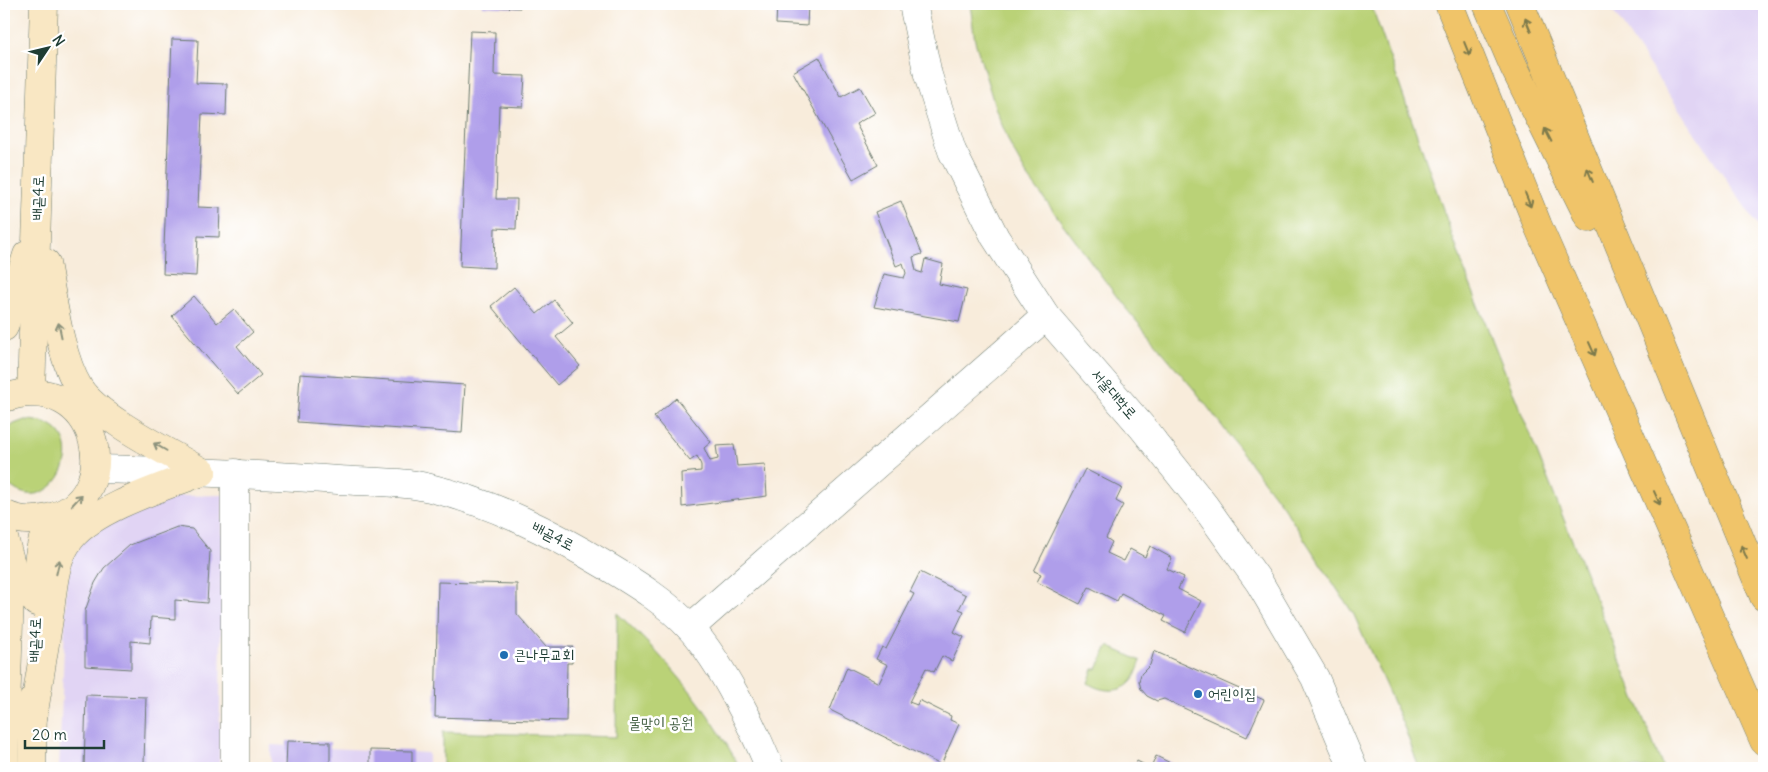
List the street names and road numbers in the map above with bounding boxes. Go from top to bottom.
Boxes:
street label: 배곧4로 [27,175,48,221]
street label: 서울대학로 [1087,365,1141,423]
street label: 배곧4로 [529,517,578,554]
street label: 배곧4로 [24,617,45,663]

